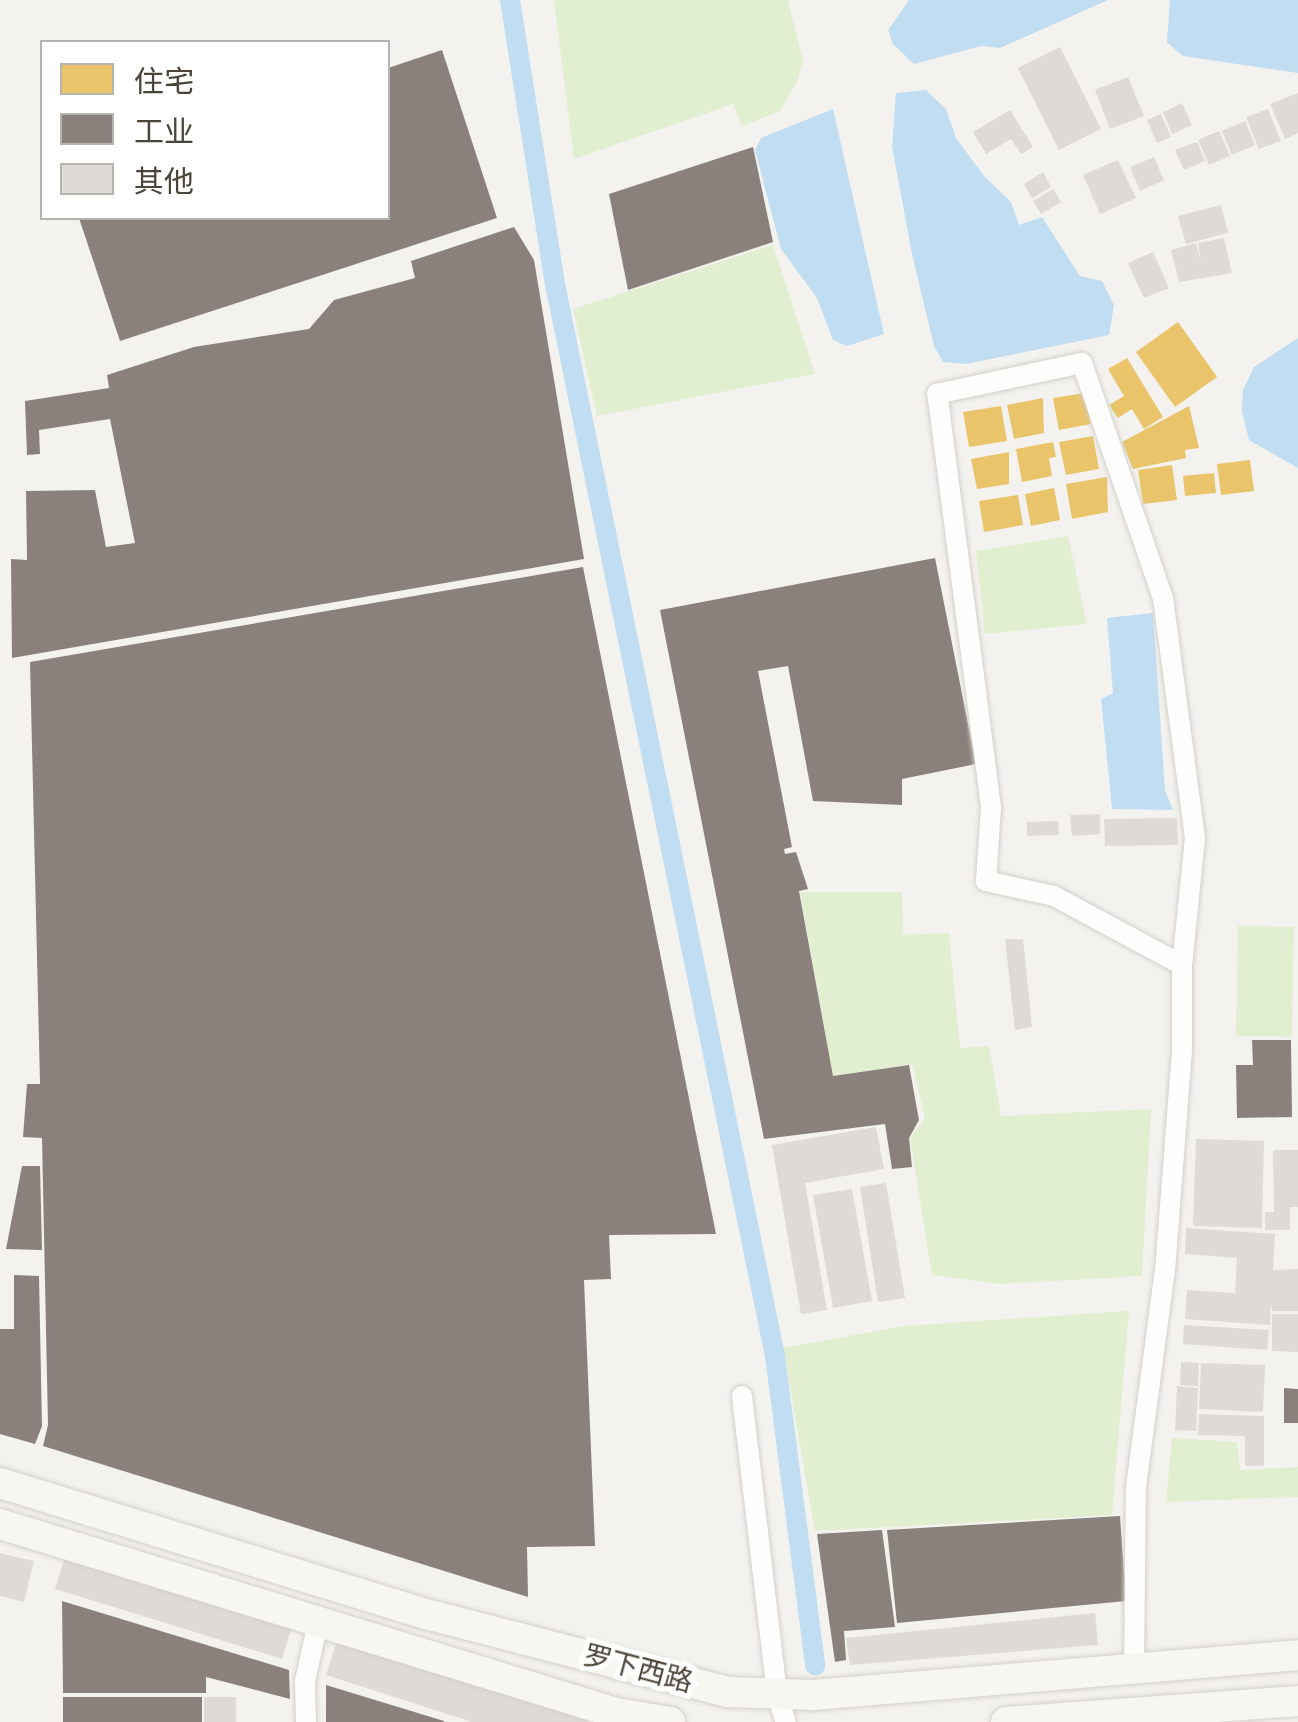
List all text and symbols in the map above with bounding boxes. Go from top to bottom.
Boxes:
legend [40,40,390,220]
text: 住宅 [134,64,194,99]
text: 工业 [134,114,194,149]
text: 其他 [134,164,194,199]
street label: 罗下西路 [580,1638,696,1700]

